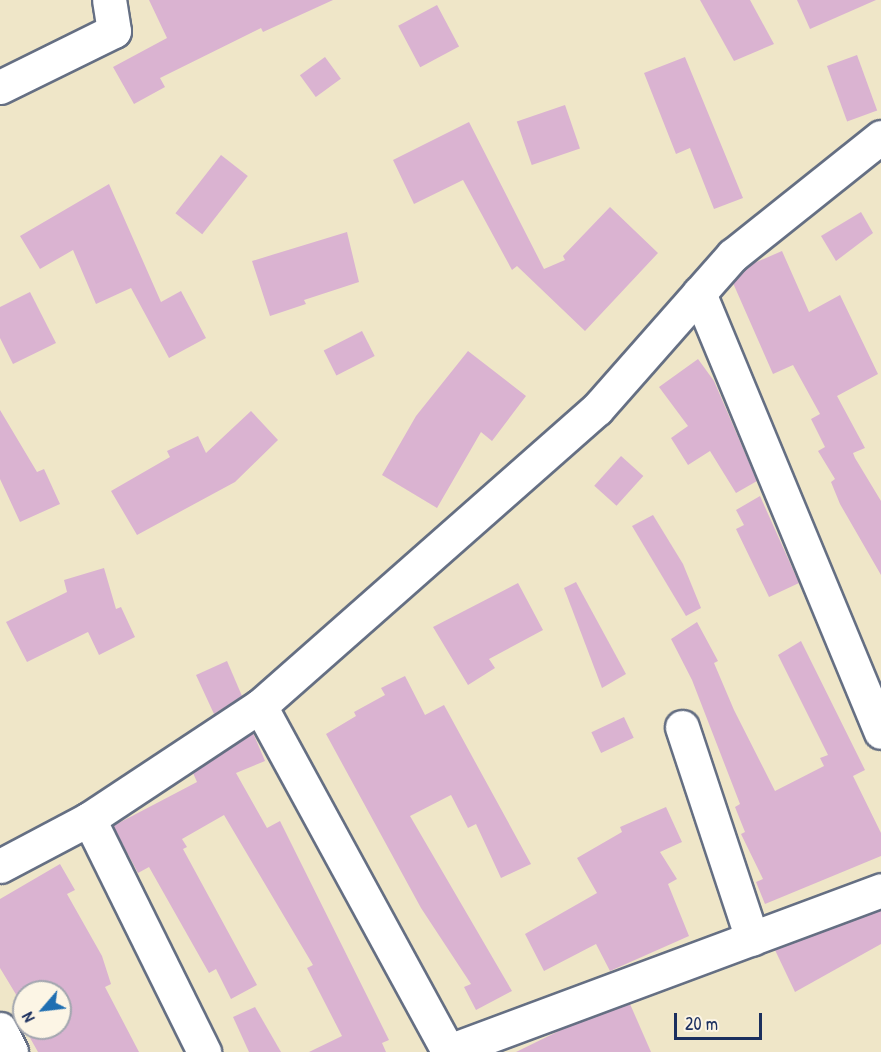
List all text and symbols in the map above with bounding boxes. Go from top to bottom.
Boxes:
north arrow [12,980,72,1040]
scale bar [677,1001,766,1039]
text: N [16,1009,40,1026]
text: 20 m [685,1011,718,1036]

